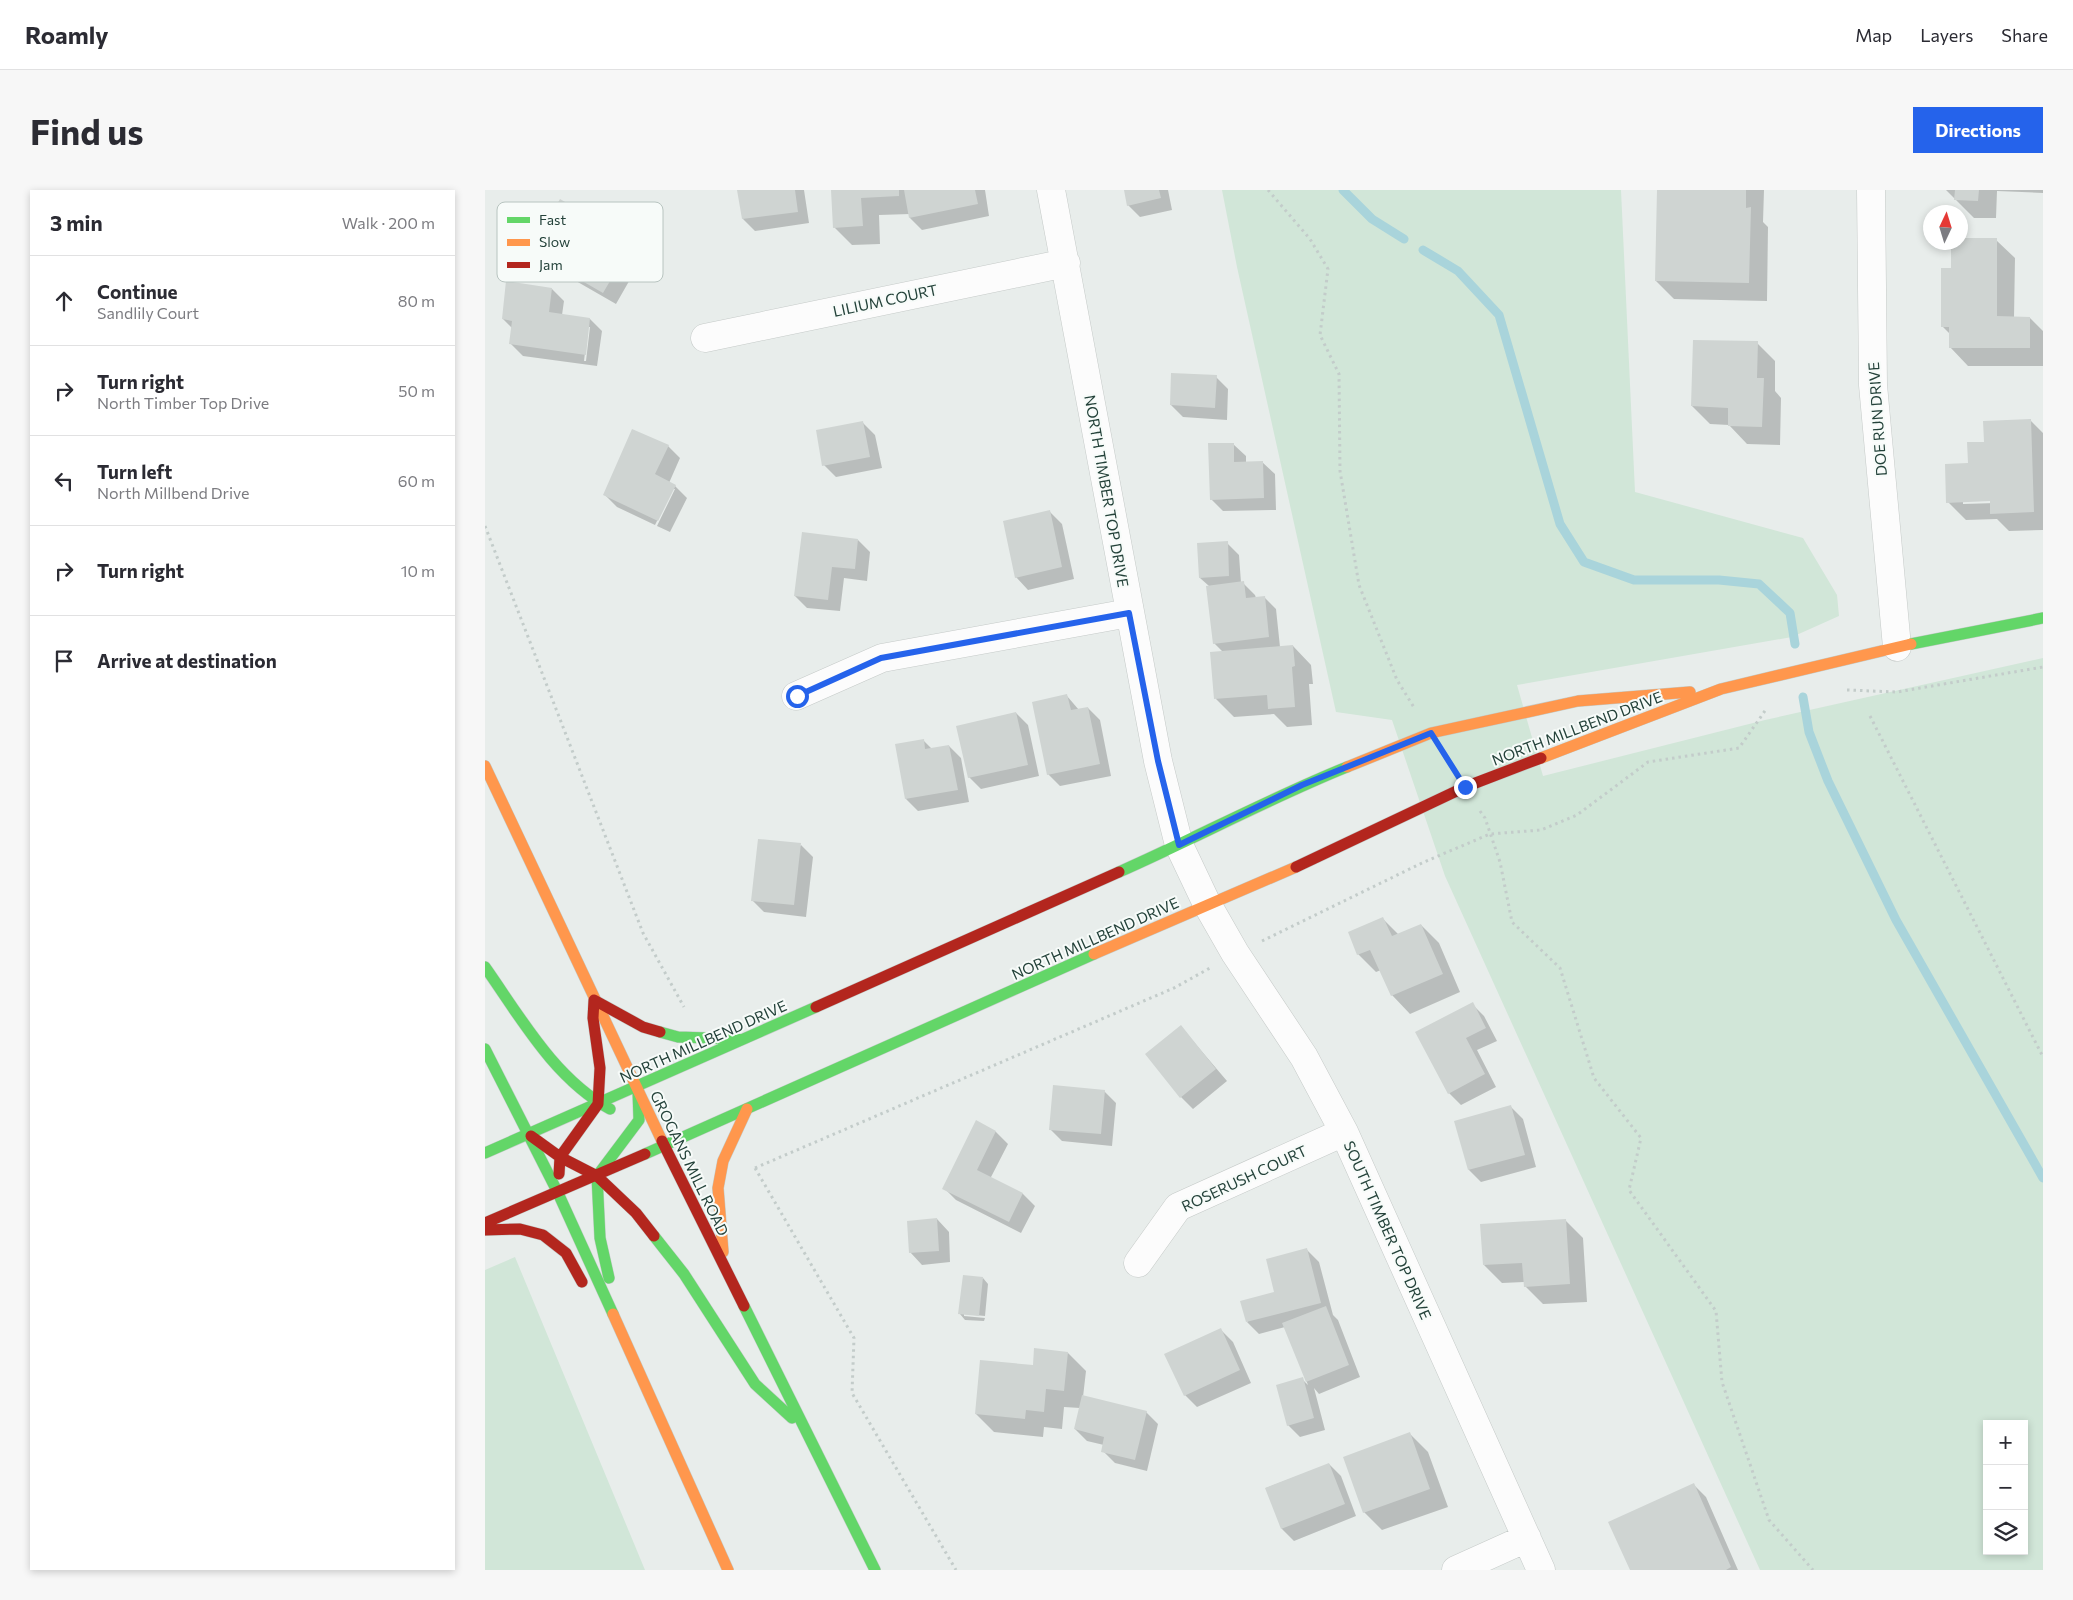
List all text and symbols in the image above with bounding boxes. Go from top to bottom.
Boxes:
text: Roamly [25,20,108,49]
text: Map [1855,24,1892,46]
text: Layers [1920,24,1973,46]
text: Share [2001,24,2048,46]
button: Directions [1913,107,2043,153]
text: Find us [30,109,144,152]
legend [497,202,663,282]
north arrow [1923,205,1968,250]
text: 3 min [50,210,103,235]
text: Fast [539,211,566,228]
text: Walk · 200 m [342,213,435,232]
text: Slow [539,233,570,250]
text: Jam [539,256,563,273]
text: Continue [97,280,177,303]
street label: LILIUM COURT [831,280,939,320]
icon: ahead [50,287,78,315]
text: 80 m [398,291,435,310]
text: Sandlily Court [97,303,199,322]
street label: DOE RUN DRIVE [1864,361,1890,477]
text: Turn right [97,370,184,393]
icon: right [50,377,78,405]
text: 50 m [398,381,435,400]
text: North Timber Top Drive [97,393,269,412]
street label: NORTH TIMBER TOP DRIVE [1081,393,1133,589]
text: Turn left [97,460,172,483]
icon: left [50,467,78,495]
text: 60 m [398,471,435,490]
text: North Millbend Drive [97,483,249,502]
icon: right [50,557,78,585]
text: Turn right [97,559,184,582]
text: 10 m [401,561,435,580]
icon: arrive [50,647,78,675]
text: Arrive at destination [97,649,277,672]
route start [786,685,809,708]
street label: NORTH MILLBEND DRIVE [1489,687,1665,769]
route end [1454,776,1477,799]
street label: NORTH MILLBEND DRIVE [1009,893,1181,983]
street label: NORTH MILLBEND DRIVE [617,996,789,1086]
street label: GROGANS MILL ROAD [647,1088,733,1238]
street label: SOUTH TIMBER TOP DRIVE [1340,1138,1436,1322]
street label: ROSERUSH COURT [1178,1141,1310,1215]
map controls [1983,1420,2028,1555]
button: + [1983,1420,2028,1465]
button: − [1983,1465,2028,1510]
button: layers [1983,1510,2028,1555]

